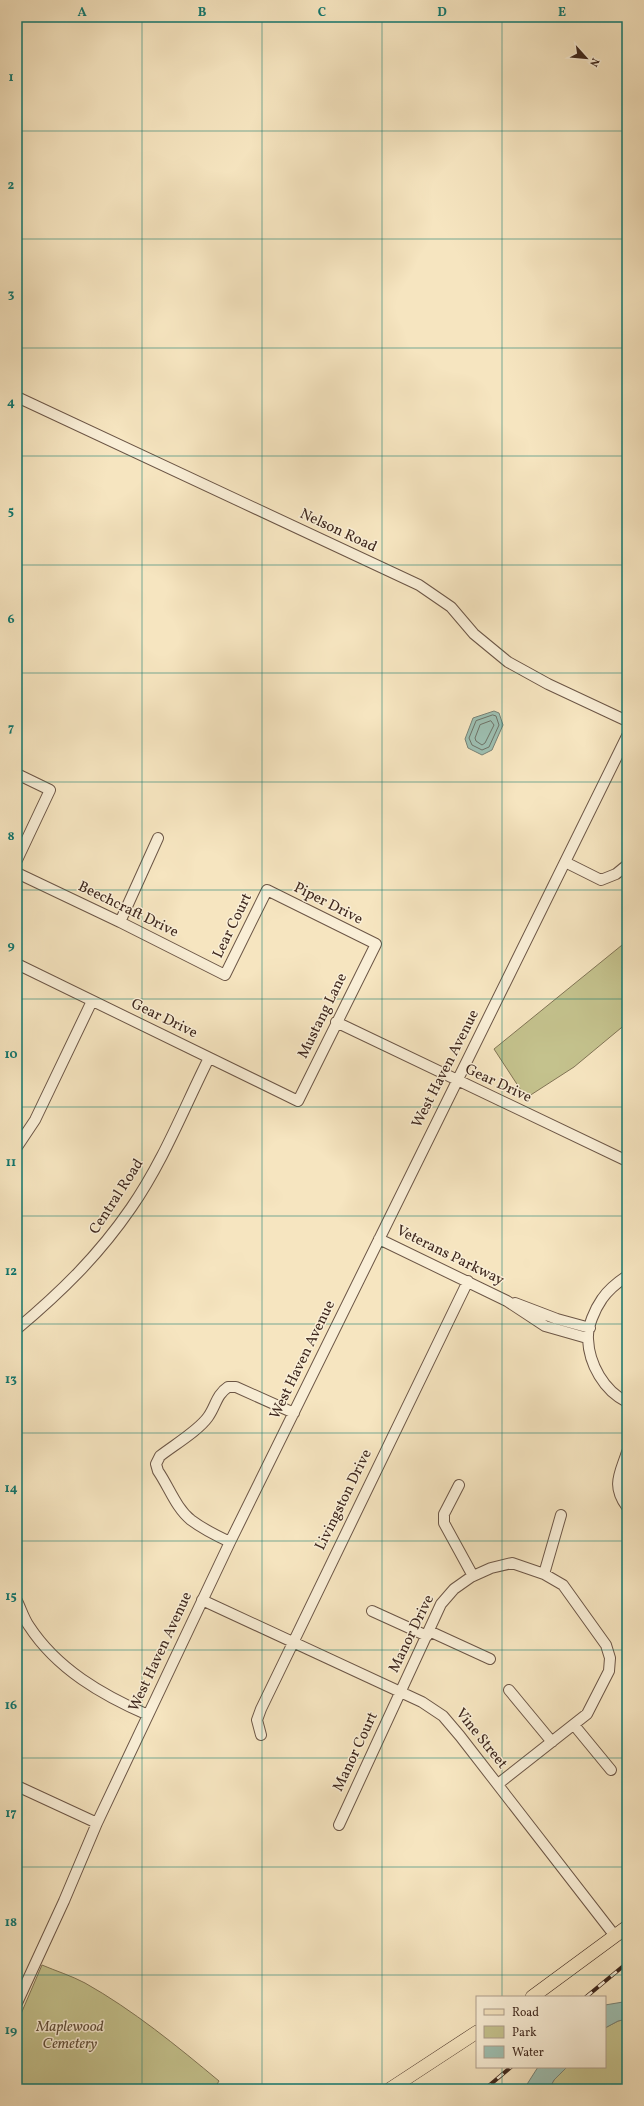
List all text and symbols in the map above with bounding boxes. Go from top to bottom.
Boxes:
text: A [77,4,87,22]
text: B [198,4,207,22]
text: C [318,4,326,22]
text: D [437,4,447,22]
text: E [558,4,566,22]
north arrow [566,38,606,78]
text: N [585,55,602,69]
text: 1 [8,69,14,87]
text: 2 [8,177,15,195]
text: 3 [8,286,15,304]
text: 4 [7,394,15,412]
text: 5 [8,503,14,521]
street label: Nelson Road [296,504,380,558]
text: 6 [7,611,15,629]
text: 7 [8,720,14,738]
text: 8 [7,828,15,846]
street label: Beechcraft Drive [74,877,182,943]
street label: Piper Drive [290,878,366,930]
street label: Lear Court [208,890,258,962]
text: 9 [7,937,15,955]
street label: Mustang Lane [293,970,353,1062]
street label: Gear Drive [127,994,201,1044]
street label: West Haven Avenue [407,1006,485,1132]
text: 10 [4,1046,18,1064]
street label: Gear Drive [461,1059,535,1109]
text: 11 [6,1154,16,1172]
street label: Central Road [85,1155,149,1239]
street label: Veterans Parkway [392,1221,508,1291]
text: 12 [5,1263,17,1281]
street label: West Haven Avenue [265,1297,341,1423]
text: 13 [5,1371,17,1389]
street label: Livingston Drive [310,1446,378,1554]
text: 14 [4,1480,18,1498]
text: 15 [5,1588,17,1606]
street label: West Haven Avenue [124,1589,198,1715]
street label: Manor Drive [384,1592,440,1676]
text: 16 [5,1697,17,1715]
street label: Vine Street [450,1704,512,1774]
street label: Manor Court [328,1709,384,1795]
text: 17 [5,1805,17,1823]
text: 18 [5,1914,17,1932]
legend [476,1996,606,2068]
text: Road [512,2005,539,2021]
park label: Maplewood Cemetery [35,2017,104,2055]
text: 19 [5,2022,17,2040]
text: Park [512,2025,537,2041]
text: Water [512,2045,544,2061]

